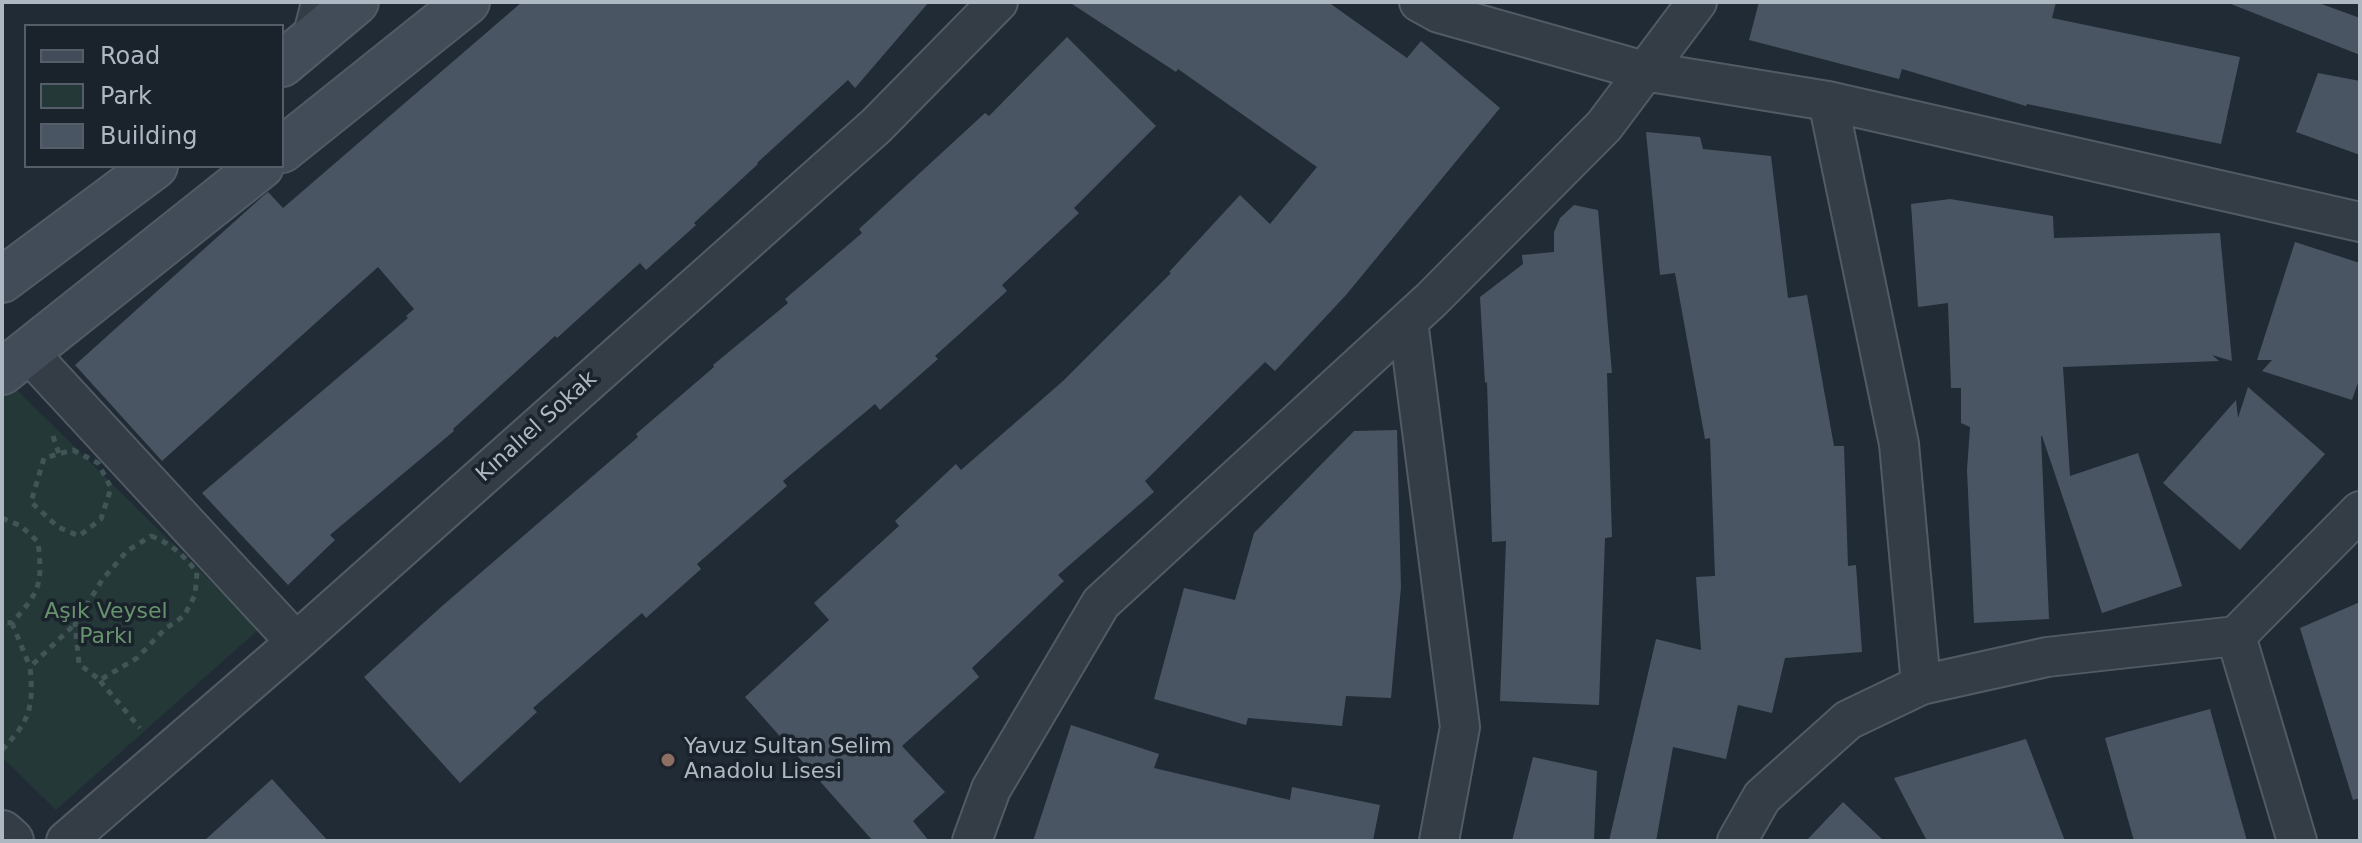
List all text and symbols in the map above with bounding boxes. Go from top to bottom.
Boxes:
legend [24,24,284,168]
text: Road [100,42,160,70]
text: Park [100,82,152,110]
text: Building [100,122,197,150]
street label: Kınalıel Sokak [471,366,603,488]
park label: Aşık Veysel Parkı [44,599,168,650]
place label: Yavuz Sultan Selim Anadolu Lisesi [684,734,892,786]
marker: Yavuz Sultan Selim Anadolu Lisesi [659,751,677,769]

